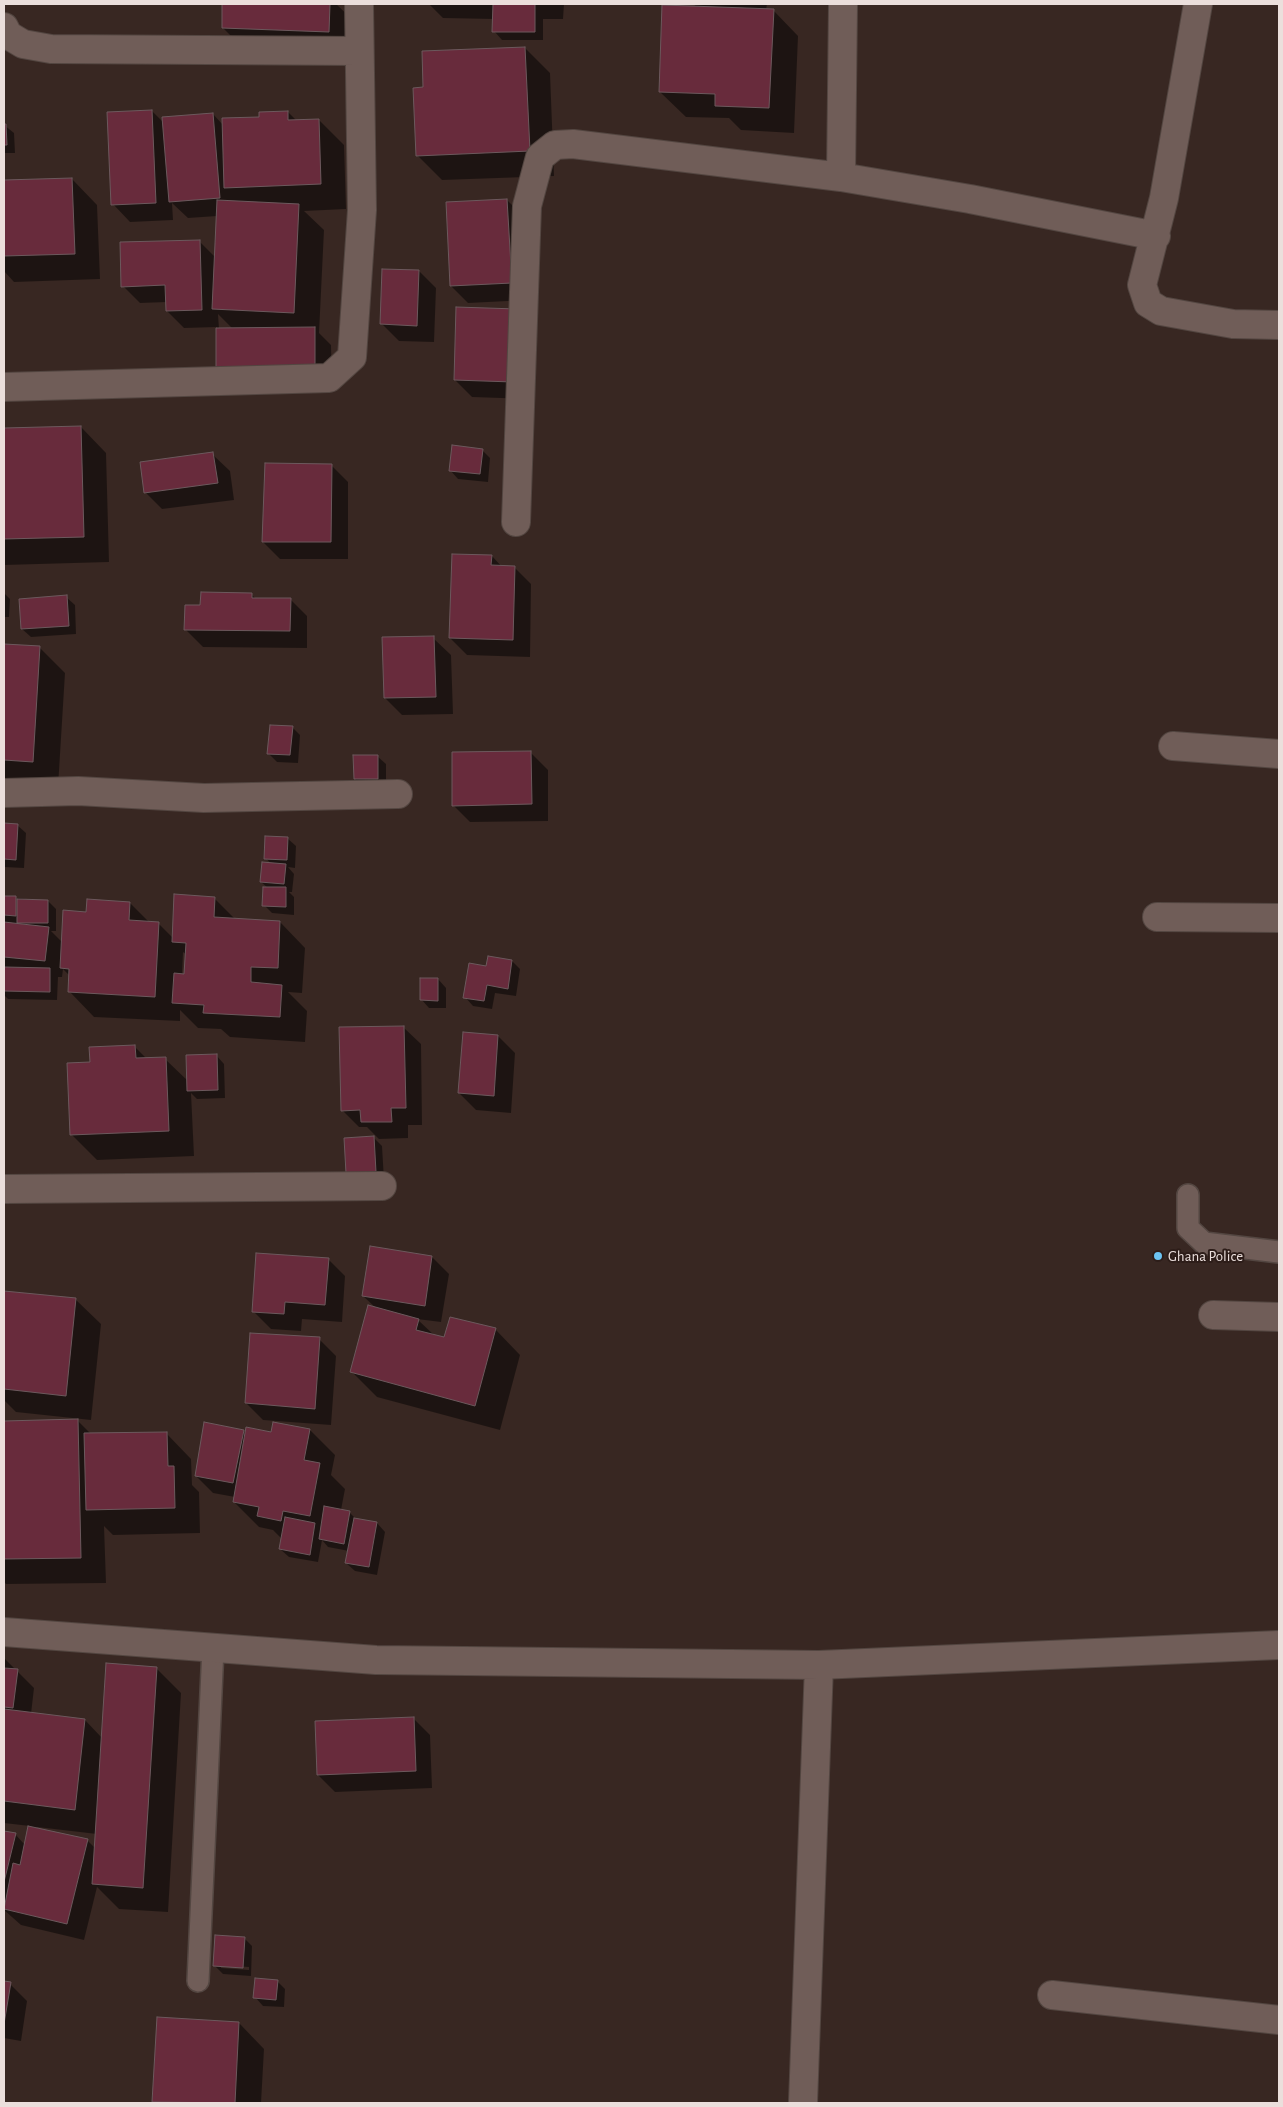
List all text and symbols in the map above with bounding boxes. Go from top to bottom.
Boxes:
place label: Ghana Police [1168,1247,1243,1265]
marker: Ghana Police [1152,1250,1164,1262]

